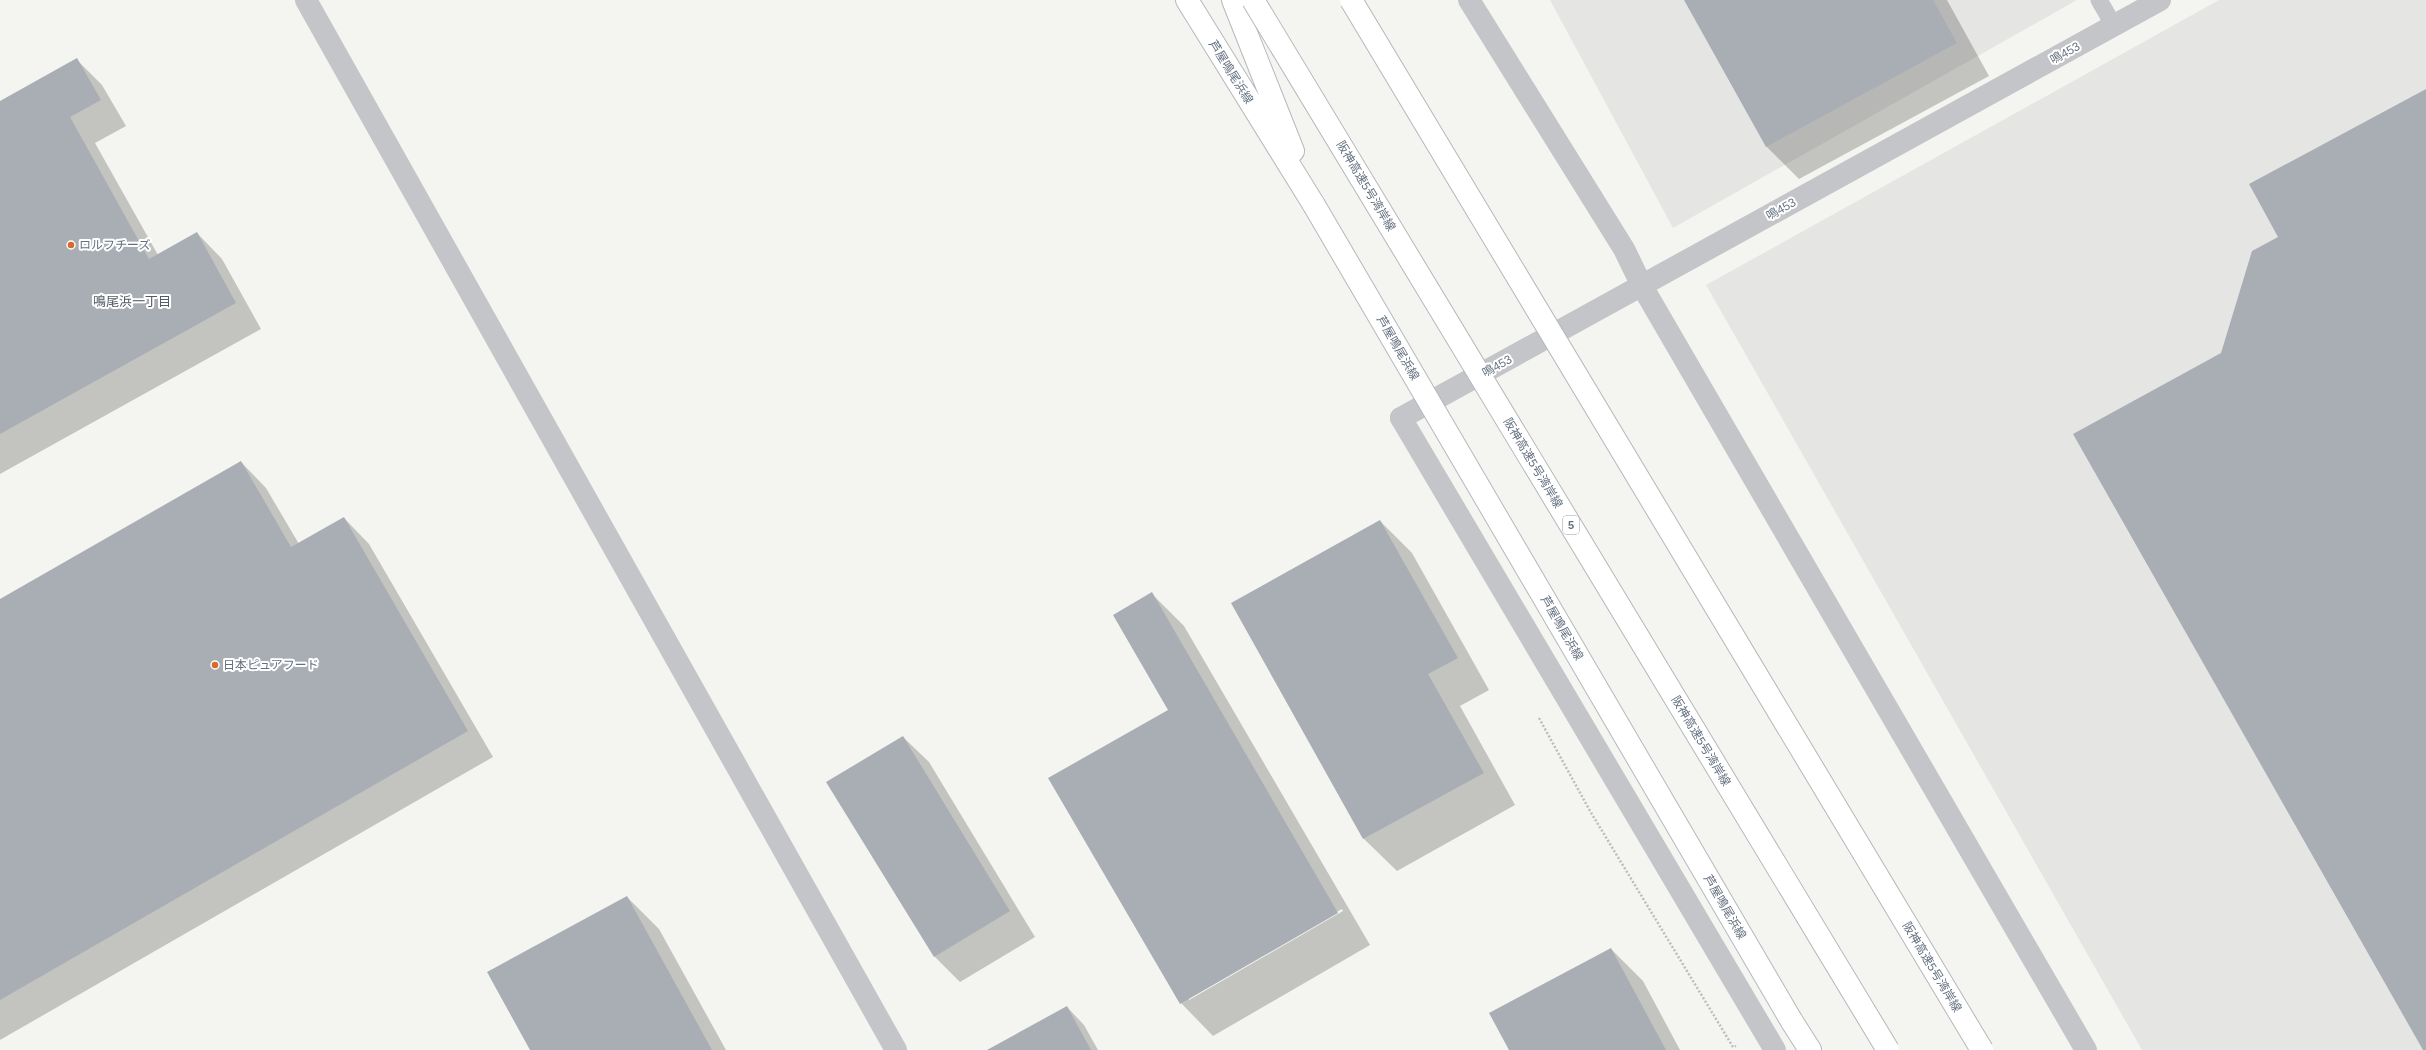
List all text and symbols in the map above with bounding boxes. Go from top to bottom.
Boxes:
street label: 芦屋鳴尾浜線 [1206,38,1256,106]
street label: 鳴453 [2048,39,2083,67]
street label: 阪神高速5号湾岸線 [1334,138,1398,234]
street label: 鳴453 [1764,195,1799,223]
place label: ロルフチーズ [79,238,150,252]
marker: ロルフチーズ [66,240,76,250]
district label: 鳴尾浜一丁目 [93,294,171,309]
street label: 芦屋鳴尾浜線 [1374,313,1422,383]
street label: 鳴453 [1480,352,1515,380]
street label: 阪神高速5号湾岸線 [1501,415,1565,511]
road number: 5 [1563,516,1579,534]
street label: 芦屋鳴尾浜線 [1538,593,1586,663]
place label: 日本ピュアフード [223,658,319,672]
marker: 日本ピュアフード [210,660,220,670]
street label: 阪神高速5号湾岸線 [1669,693,1733,789]
street label: 芦屋鳴尾浜線 [1701,872,1749,942]
street label: 阪神高速5号湾岸線 [1900,919,1964,1015]

